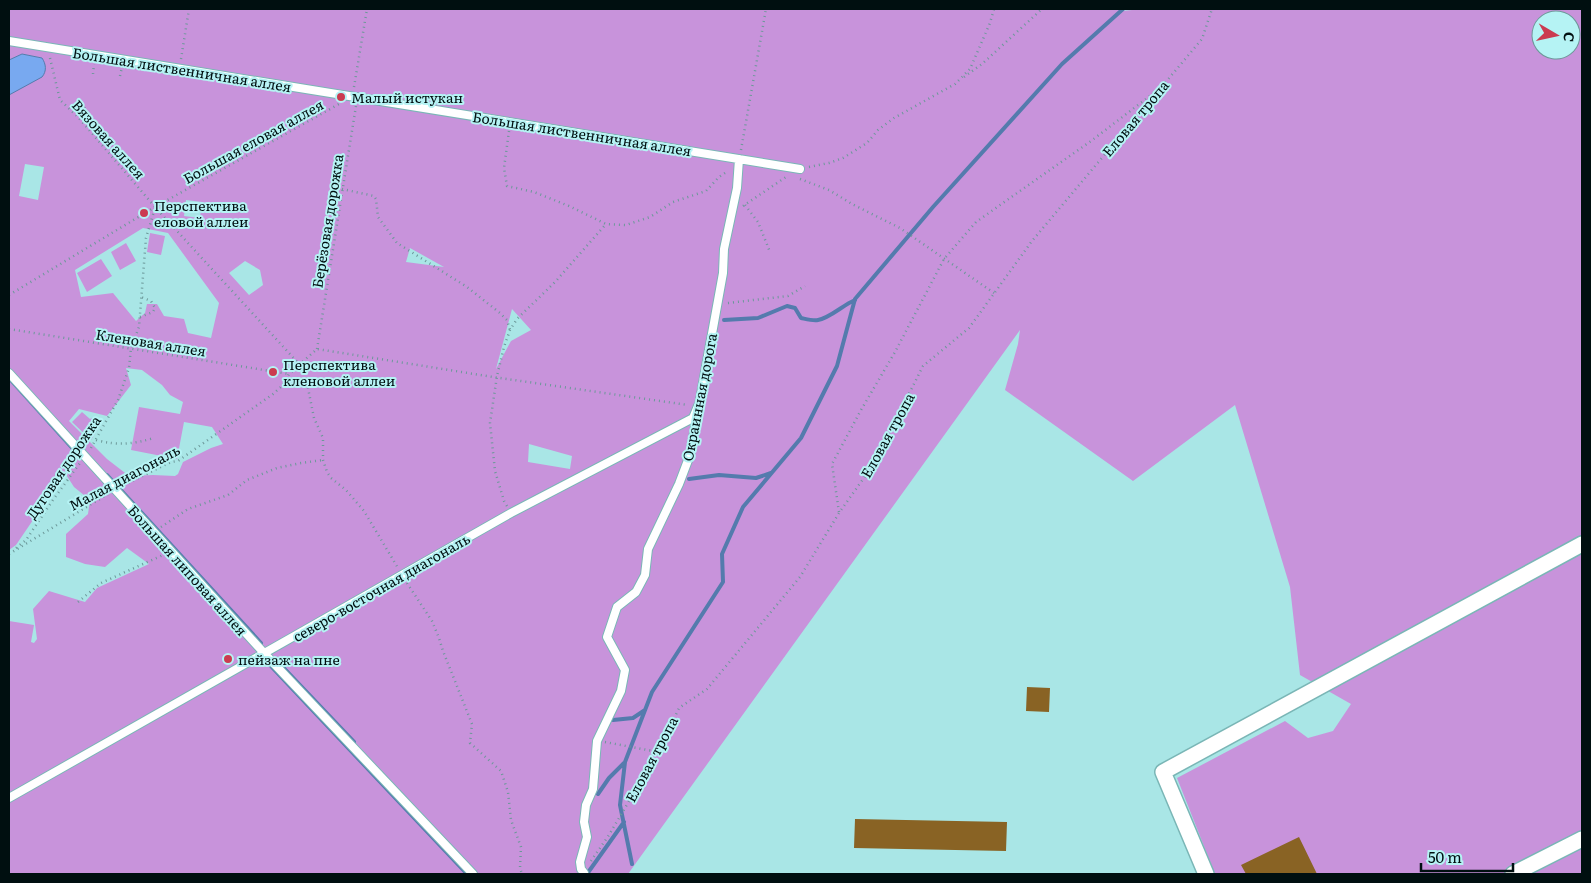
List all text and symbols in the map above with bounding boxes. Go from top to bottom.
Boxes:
north arrow [1531,10,1581,60]
text: С [1559,31,1580,44]
street label: Большая лиственничная аллея [71,42,293,96]
street label: Еловая тропа [1097,75,1173,161]
place label: Малый истукан [351,87,463,107]
marker: Малый истукан [335,91,347,103]
street label: Большая еловая аллея [179,94,327,188]
street label: Вязовая аллея [68,95,150,183]
street label: Большая лиственничная аллея [471,106,693,160]
street label: Берёзовая дорожка [307,152,348,289]
place label: Перспектива еловой аллеи [154,195,248,231]
marker: Перспектива еловой аллеи [138,207,150,219]
street label: Кленовая аллея [94,323,208,361]
street label: Окраинная дорога [677,331,721,463]
place label: Перспектива кленовой аллеи [283,354,395,390]
marker: Перспектива кленовой аллеи [267,366,279,378]
street label: Еловая тропа [855,388,919,481]
street label: Дуговая дорожка [21,411,105,523]
street label: Малая диагональ [65,439,183,515]
street label: Большая липовая аллея [124,500,252,640]
street label: северо-восточная диагональ [289,528,474,646]
place label: пейзаж на пне [238,649,340,669]
marker: пейзаж на пне [222,653,234,665]
street label: Еловая тропа [620,712,682,805]
scale bar [1421,840,1514,872]
text: 50 m [1428,845,1462,868]

